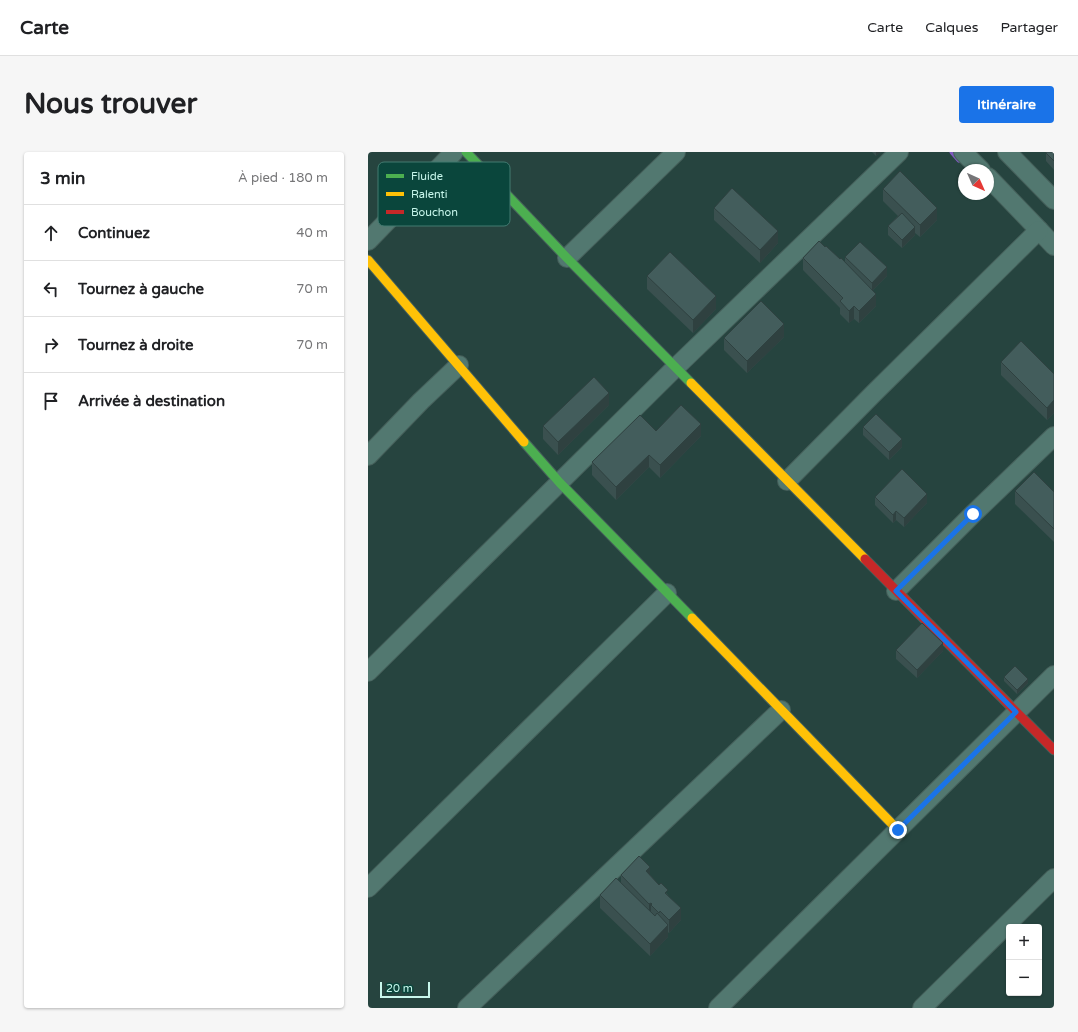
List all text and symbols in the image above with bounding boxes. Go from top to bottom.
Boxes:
text: Carte [20,17,69,39]
text: Carte [867,19,903,36]
text: Calques [925,19,978,36]
text: Partager [1000,19,1058,36]
button: Itinéraire [959,86,1054,123]
text: Nous trouver [24,87,197,121]
legend [378,162,510,226]
north arrow [958,164,994,200]
text: 3 min [40,168,85,189]
text: À pied · 180 m [238,170,328,186]
text: Fluide [411,170,443,183]
text: Ralenti [411,188,448,201]
text: Bouchon [411,206,458,219]
icon: ahead [40,222,62,244]
text: Continuez [78,224,150,242]
text: 40 m [296,225,328,241]
icon: left [40,278,62,300]
text: Tournez à gauche [78,280,204,298]
text: 70 m [296,281,328,297]
icon: right [40,334,62,356]
text: Tournez à droite [78,336,193,354]
text: 70 m [296,337,328,353]
icon: arrive [40,390,62,412]
text: Arrivée à destination [78,392,225,410]
route start [964,505,982,523]
route end [889,821,907,839]
map controls [1006,924,1042,996]
button: + [1006,924,1042,960]
button: − [1006,960,1042,996]
scale bar [380,980,430,999]
text: 20 m [386,982,413,995]

